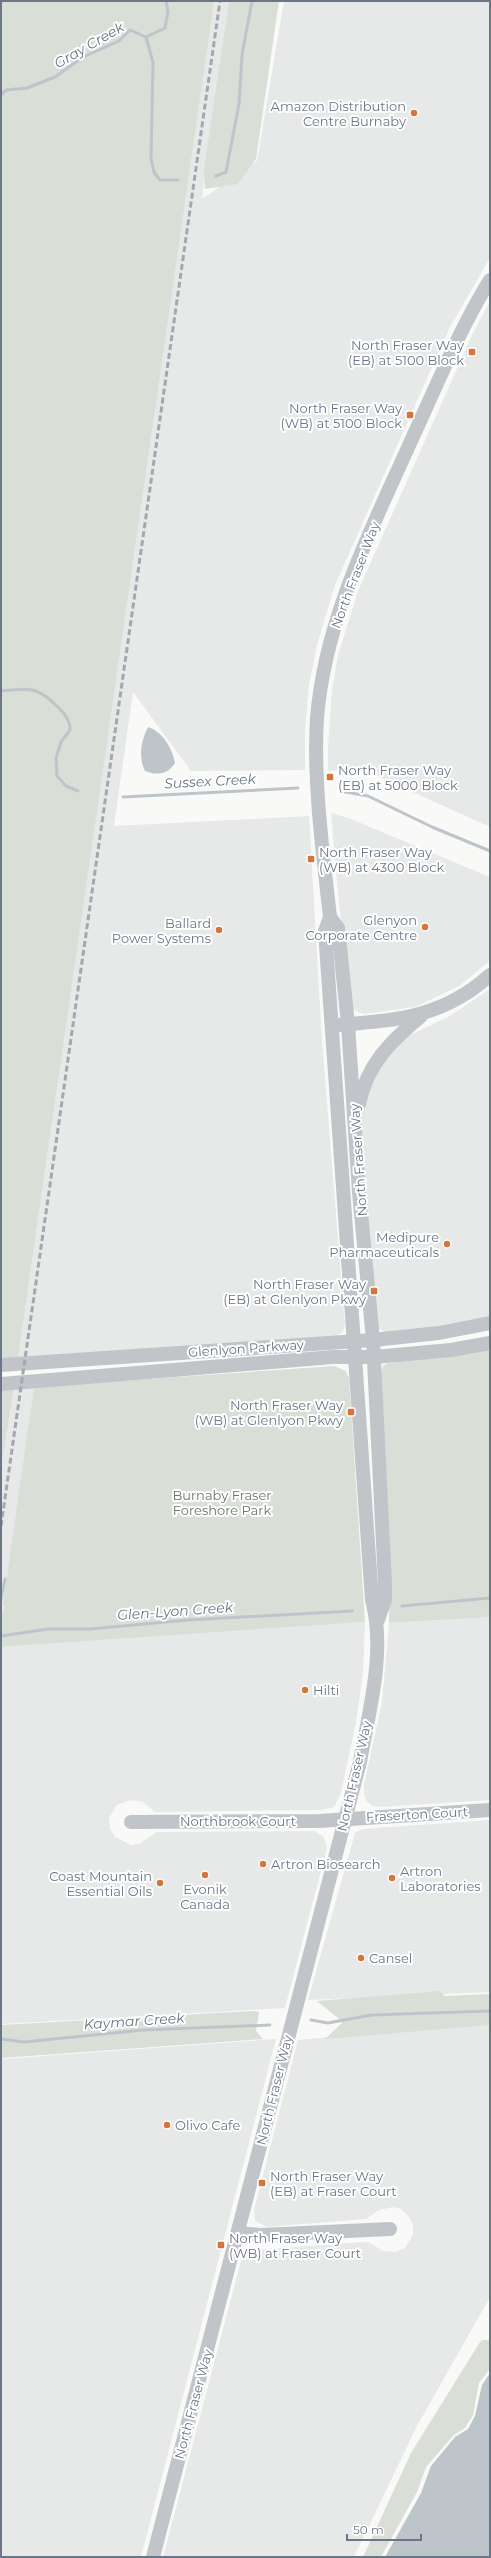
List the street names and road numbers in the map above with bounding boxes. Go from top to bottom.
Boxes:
street label: North Fraser Way [327,518,383,631]
street label: North Fraser Way [346,1102,370,1217]
street label: Glenlyon Parkway [188,1336,305,1360]
street label: North Fraser Way [333,1718,375,1833]
street label: Fraserton Court [366,1803,468,1825]
street label: Northbrook Court [180,1813,296,1829]
street label: North Fraser Way [253,2032,296,2147]
street label: North Fraser Way [171,2346,216,2461]

